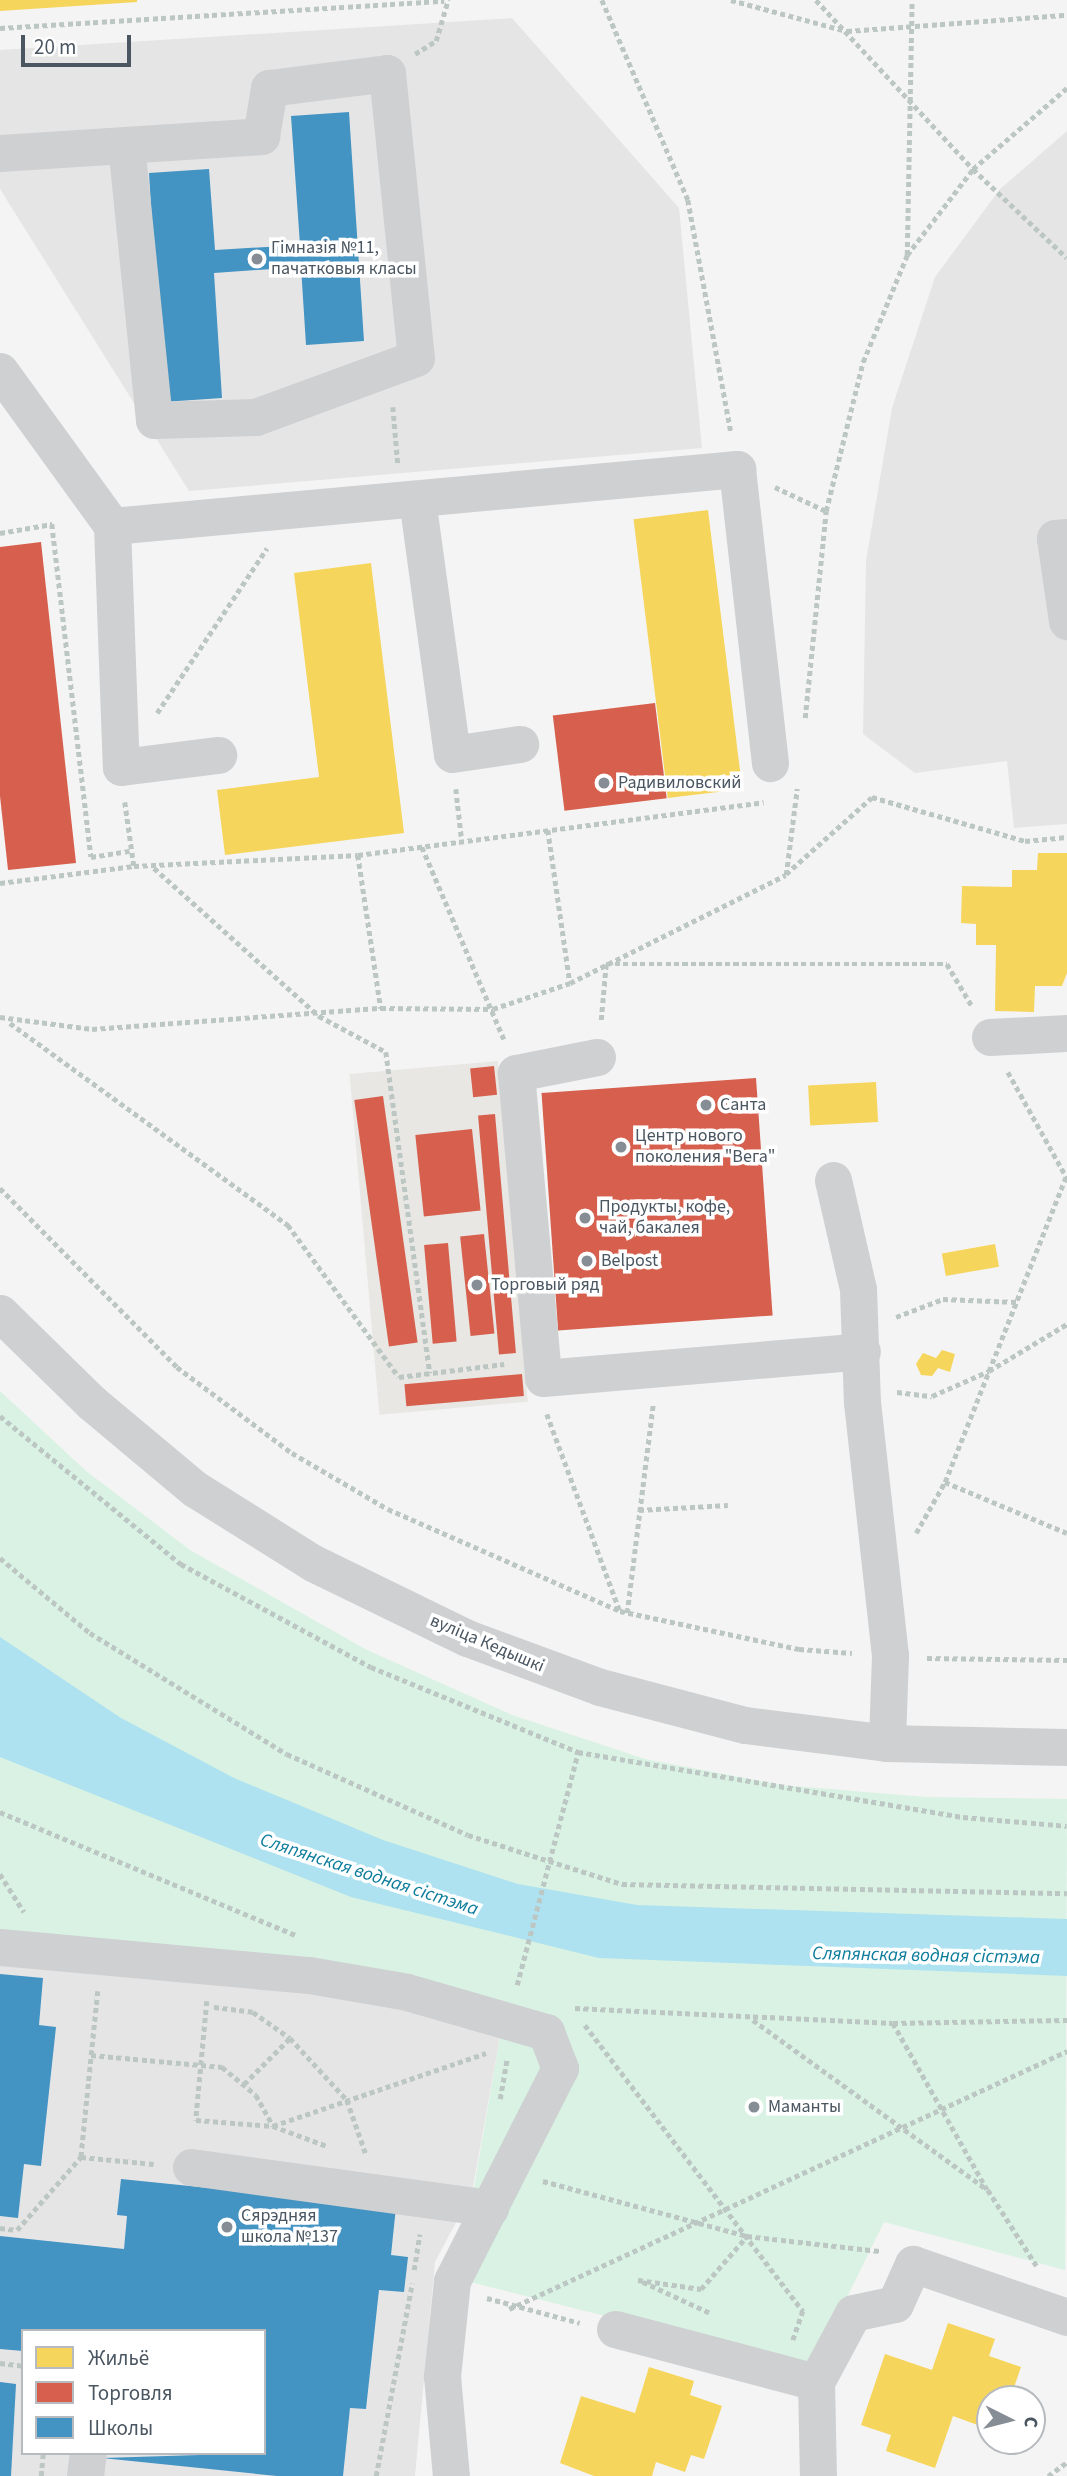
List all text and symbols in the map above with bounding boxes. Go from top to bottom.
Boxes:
scale bar [24,21,135,65]
text: 20 m [34,32,76,62]
place label: Гімназія №11, пачатковыя класы [271,238,417,280]
marker: Гімназія №11, пачатковыя класы [249,251,265,267]
place label: Радивиловский [618,772,741,794]
marker: Радивиловский [596,775,612,791]
place label: Санта [720,1094,766,1116]
marker: Санта [698,1097,714,1113]
place label: Центр нового поколения "Вега" [635,1126,775,1168]
marker: Центр нового поколения "Вега" [613,1139,629,1155]
place label: Продукты, кофе, чай, бакалея [599,1197,730,1240]
marker: Продукты, кофе, чай, бакалея [577,1210,593,1226]
place label: Belpost [601,1250,658,1272]
marker: Belpost [579,1253,595,1269]
place label: Торговый ряд [491,1274,599,1296]
marker: Торговый ряд [469,1277,485,1293]
street label: вуліца Кедышкі [427,1610,547,1678]
water label: Сляпянская водная сістэма [257,1829,481,1921]
water label: Сляпянская водная сістэма [812,1943,1040,1969]
place label: Маманты [768,2096,841,2118]
marker: Маманты [746,2099,762,2115]
place label: Сярэдняя школа №137 [241,2206,338,2248]
marker: Сярэдняя школа №137 [219,2219,235,2235]
legend [21,2329,266,2455]
text: Жильё [88,2343,149,2373]
text: Торговля [88,2378,173,2408]
north arrow [976,2385,1046,2455]
text: Школы [88,2413,153,2443]
text: С [1016,2415,1044,2429]

